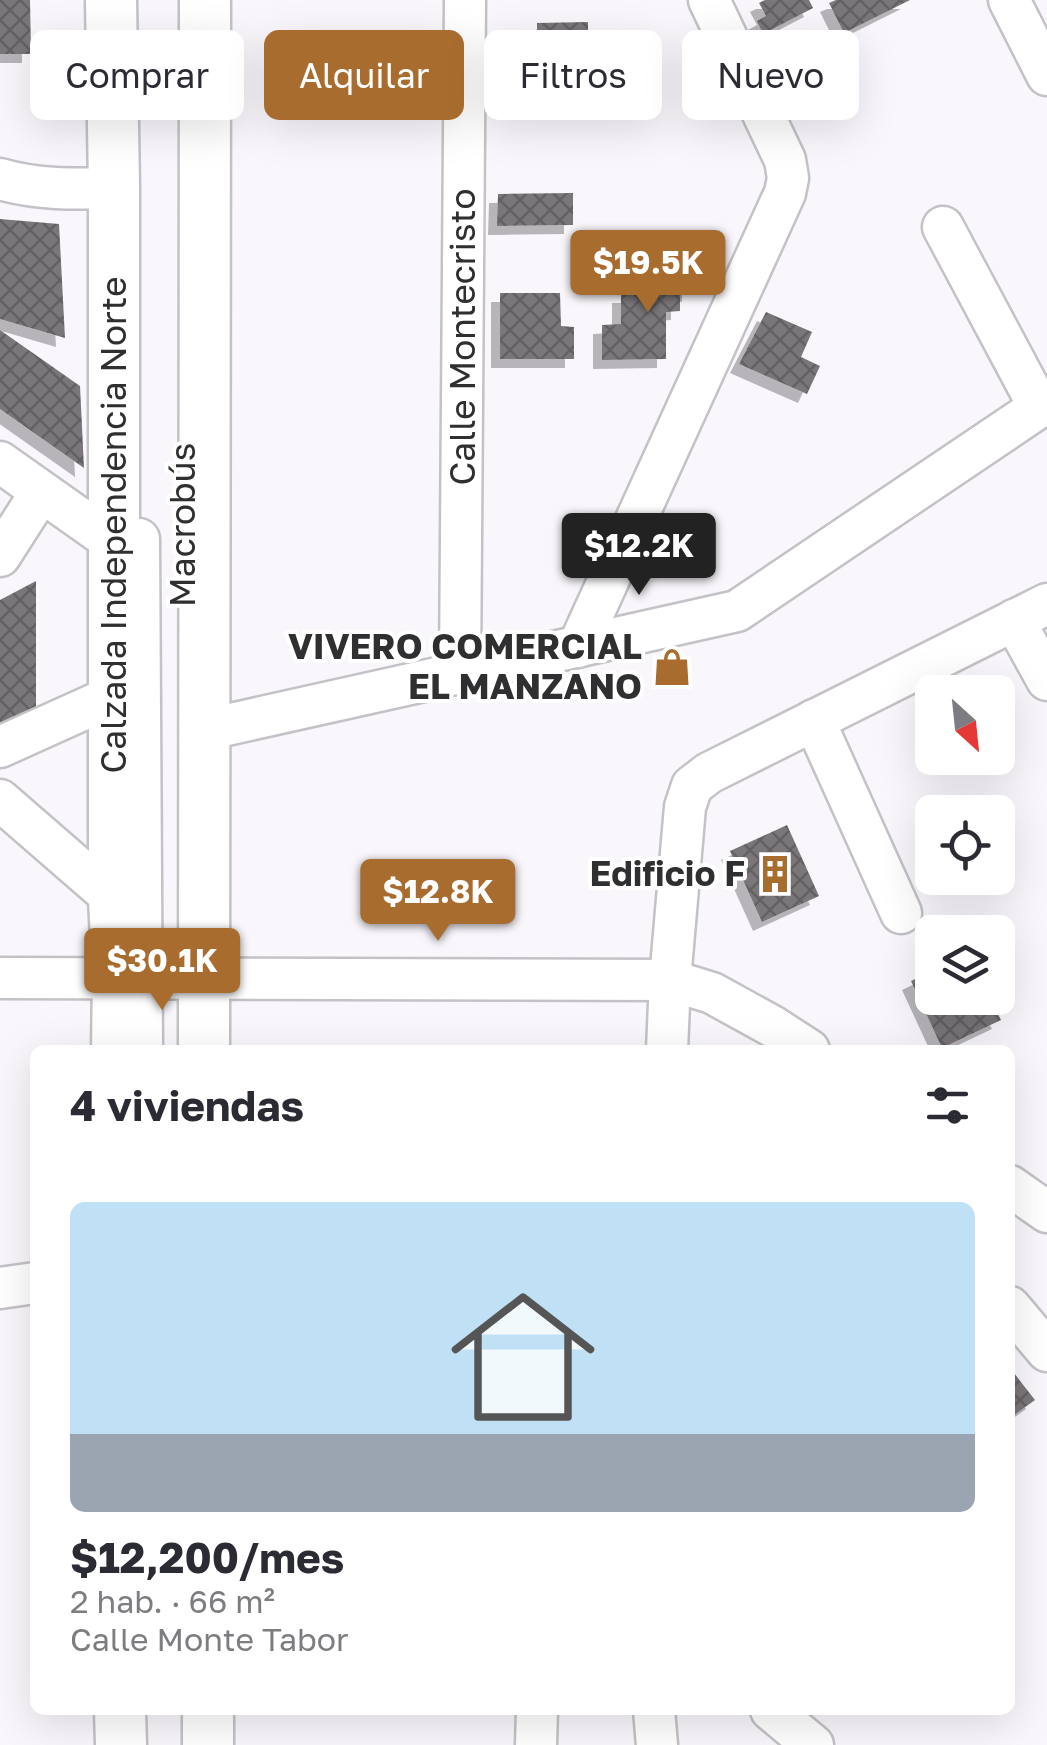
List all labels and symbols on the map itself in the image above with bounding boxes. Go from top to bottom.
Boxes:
street label: Calle Montecristo [441,189,483,485]
pin: $19.5K [567,230,729,315]
street label: Calzada Independencia Norte [92,276,134,774]
street label: Macrobús [161,443,203,607]
pin: $12.2K [558,513,720,598]
place label: VIVERO COMERCIAL EL MANZANO [288,625,642,707]
shop icon: VIVERO COMERCIAL EL MANZANO [651,646,693,688]
north arrow [915,675,1015,775]
place label: Edificio F [590,852,745,894]
building icon: Edificio F [754,853,796,895]
pin: $12.8K [357,859,519,944]
pin: $30.1K [81,928,243,1013]

